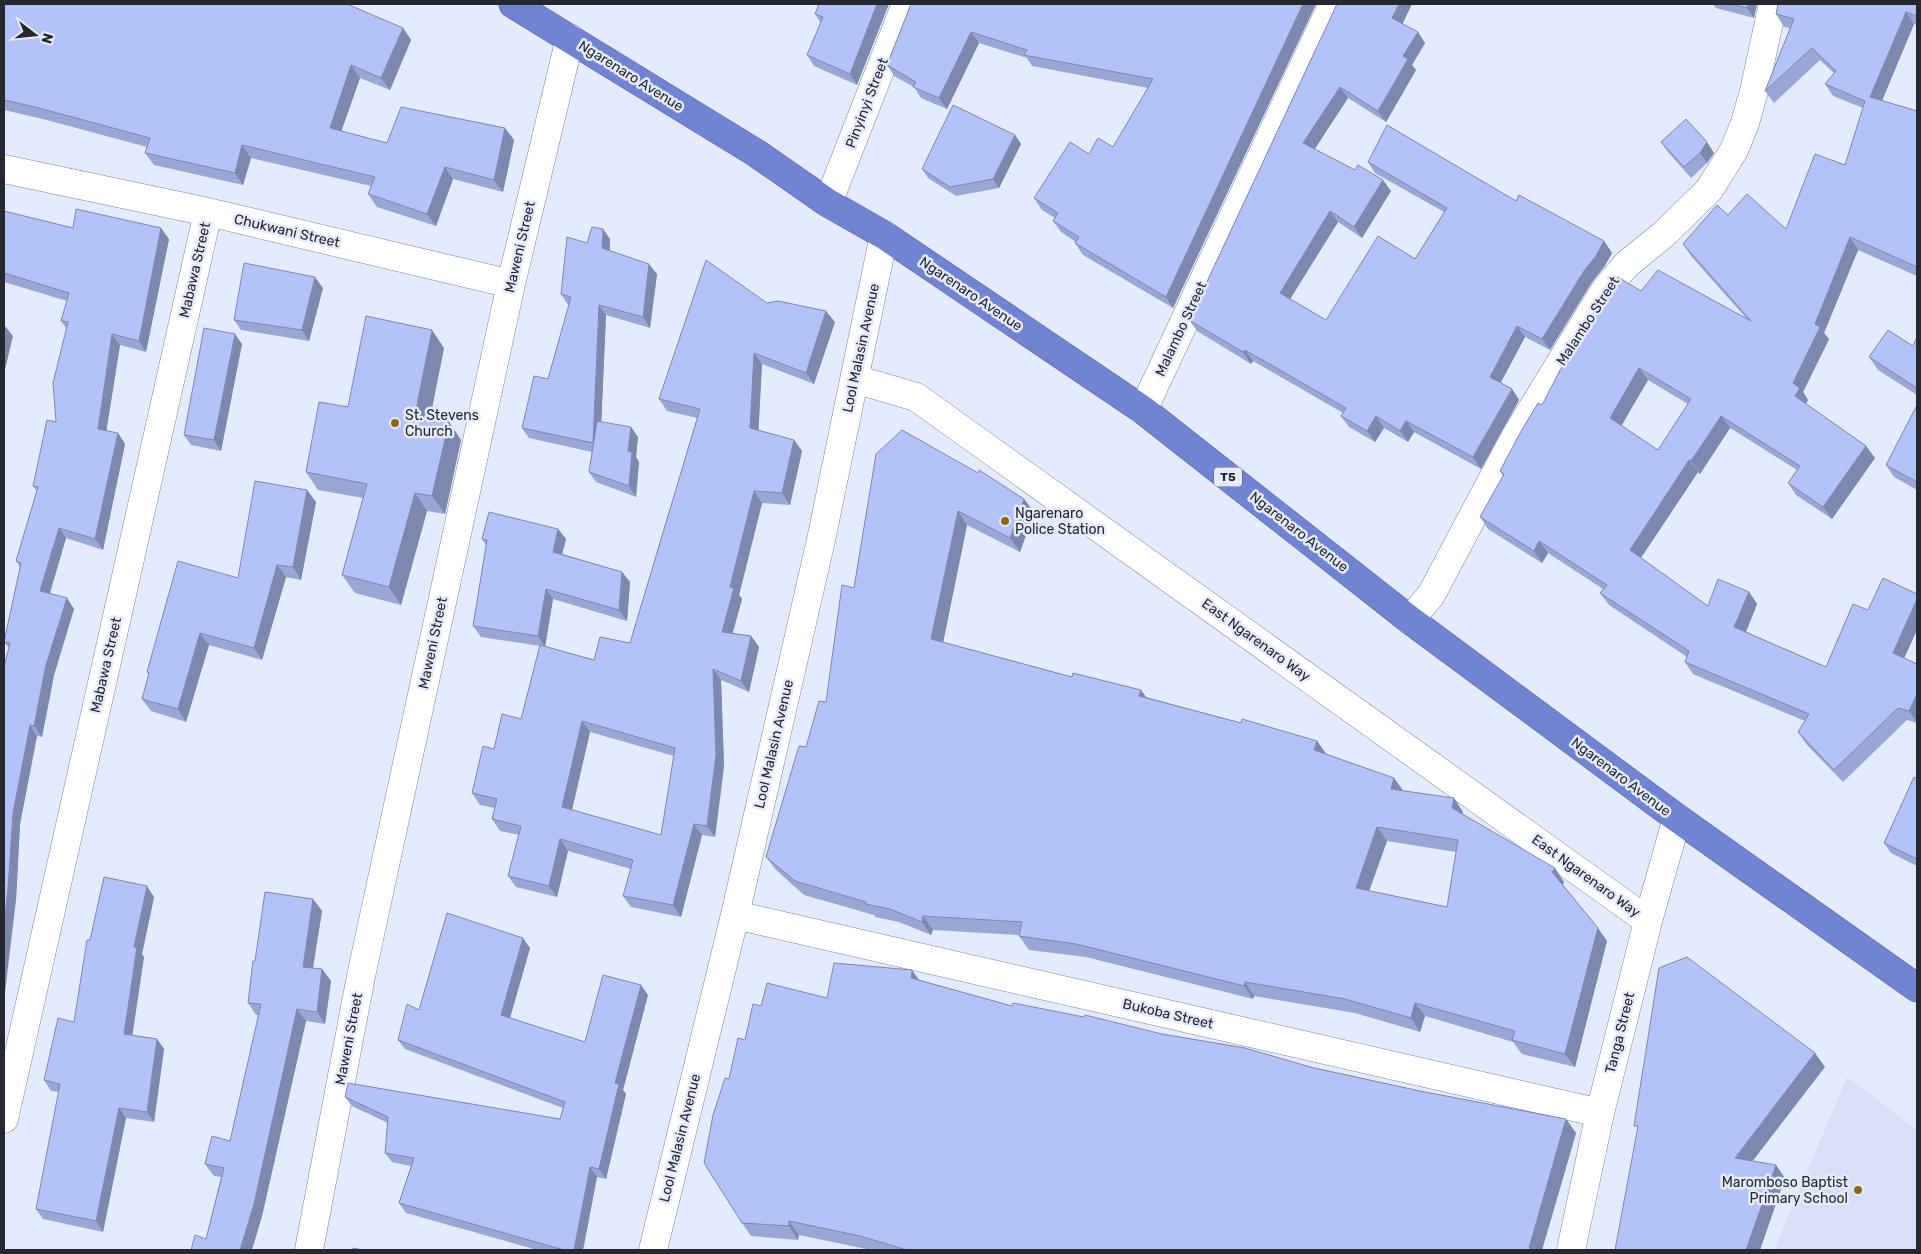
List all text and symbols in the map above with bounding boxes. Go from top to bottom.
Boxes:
north arrow [10,10,60,60]
text: N [37,31,57,46]
street label: Ngarenaro Avenue [575,37,687,115]
street label: Pinyinyi Street [842,55,892,150]
street label: Maweni Street [501,199,539,294]
street label: Chukwani Street [232,211,342,252]
street label: Mabawa Street [176,220,214,319]
street label: Ngarenaro Avenue [916,253,1026,335]
street label: Malambo Street [1553,273,1623,369]
street label: Malambo Street [1152,278,1211,379]
street label: Lool Malasin Avenue [839,282,883,414]
place label: St. Stevens Church [405,407,479,440]
marker: St. Stevens Church [389,417,401,429]
road number: T5 [1214,468,1242,487]
street label: Ngarenaro Avenue [1246,488,1352,576]
place label: Ngarenaro Police Station [1015,505,1105,538]
marker: Ngarenaro Police Station [999,515,1011,527]
street label: Maweni Street [415,595,451,690]
street label: East Ngarenaro Way [1198,595,1314,685]
street label: Mabawa Street [87,615,125,714]
street label: Lool Malasin Avenue [751,678,797,810]
street label: Ngarenaro Avenue [1568,734,1674,820]
street label: East Ngarenaro Way [1528,831,1644,921]
street label: Tanga Street [1602,990,1638,1075]
street label: Maweni Street [332,991,366,1086]
street label: Bukoba Street [1121,995,1216,1033]
street label: Lool Malasin Avenue [656,1072,704,1204]
place label: Maromboso Baptist Primary School [1722,1174,1849,1207]
marker: Maromboso Baptist Primary School [1852,1184,1864,1196]

